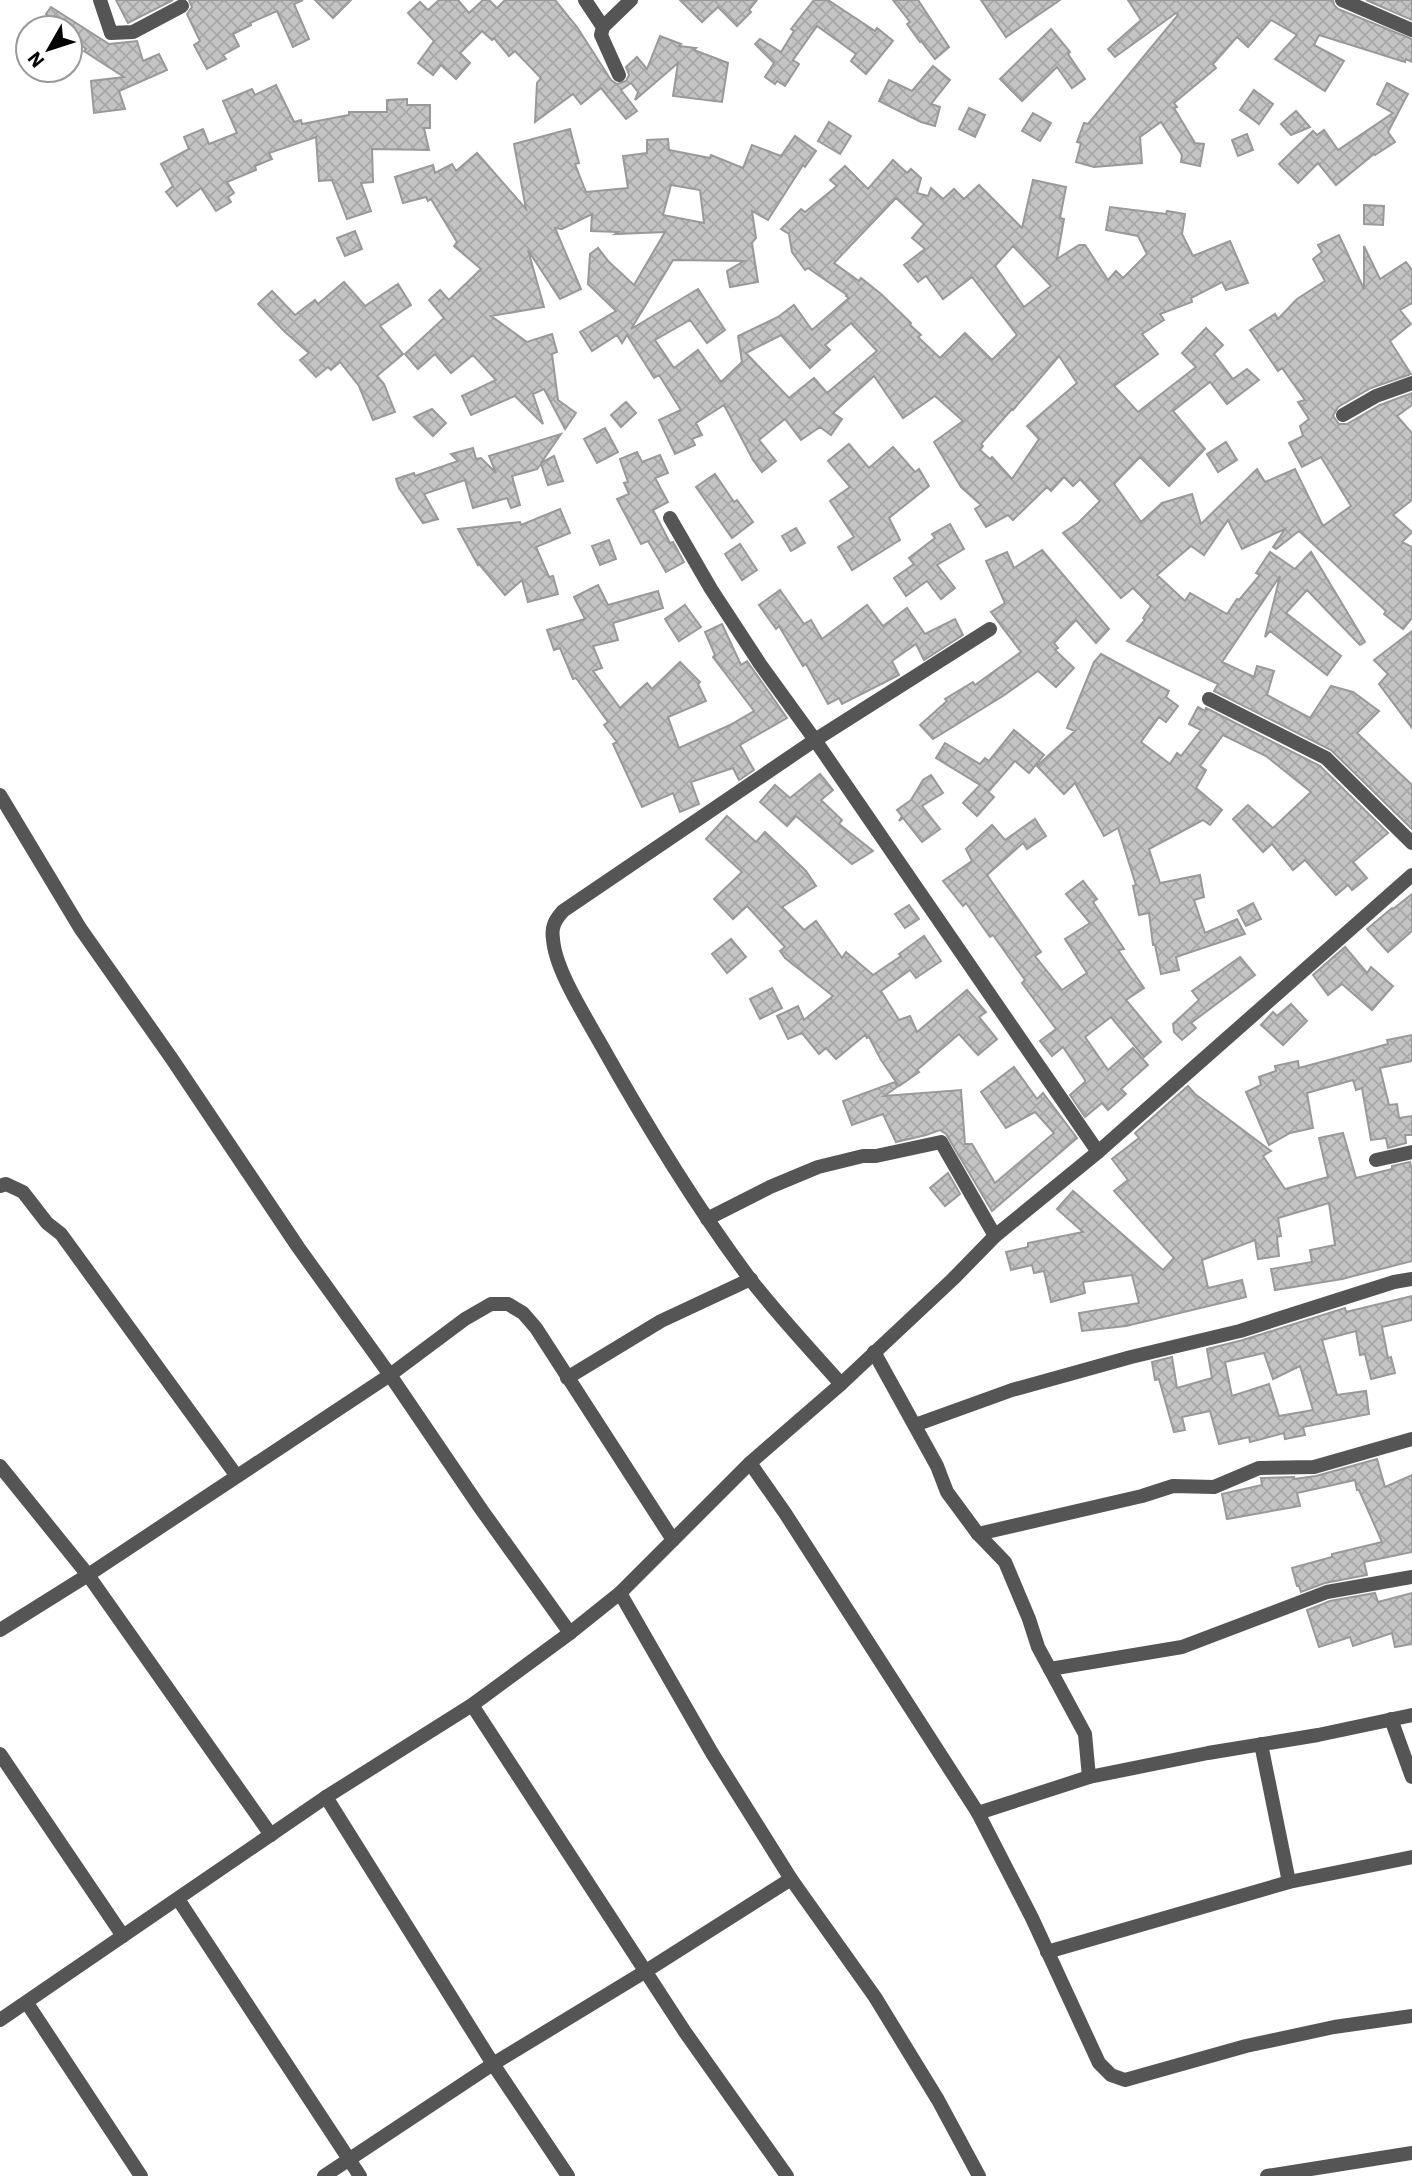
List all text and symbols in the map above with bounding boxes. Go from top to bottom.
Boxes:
north arrow [14,14,84,84]
text: N [22,47,49,73]

